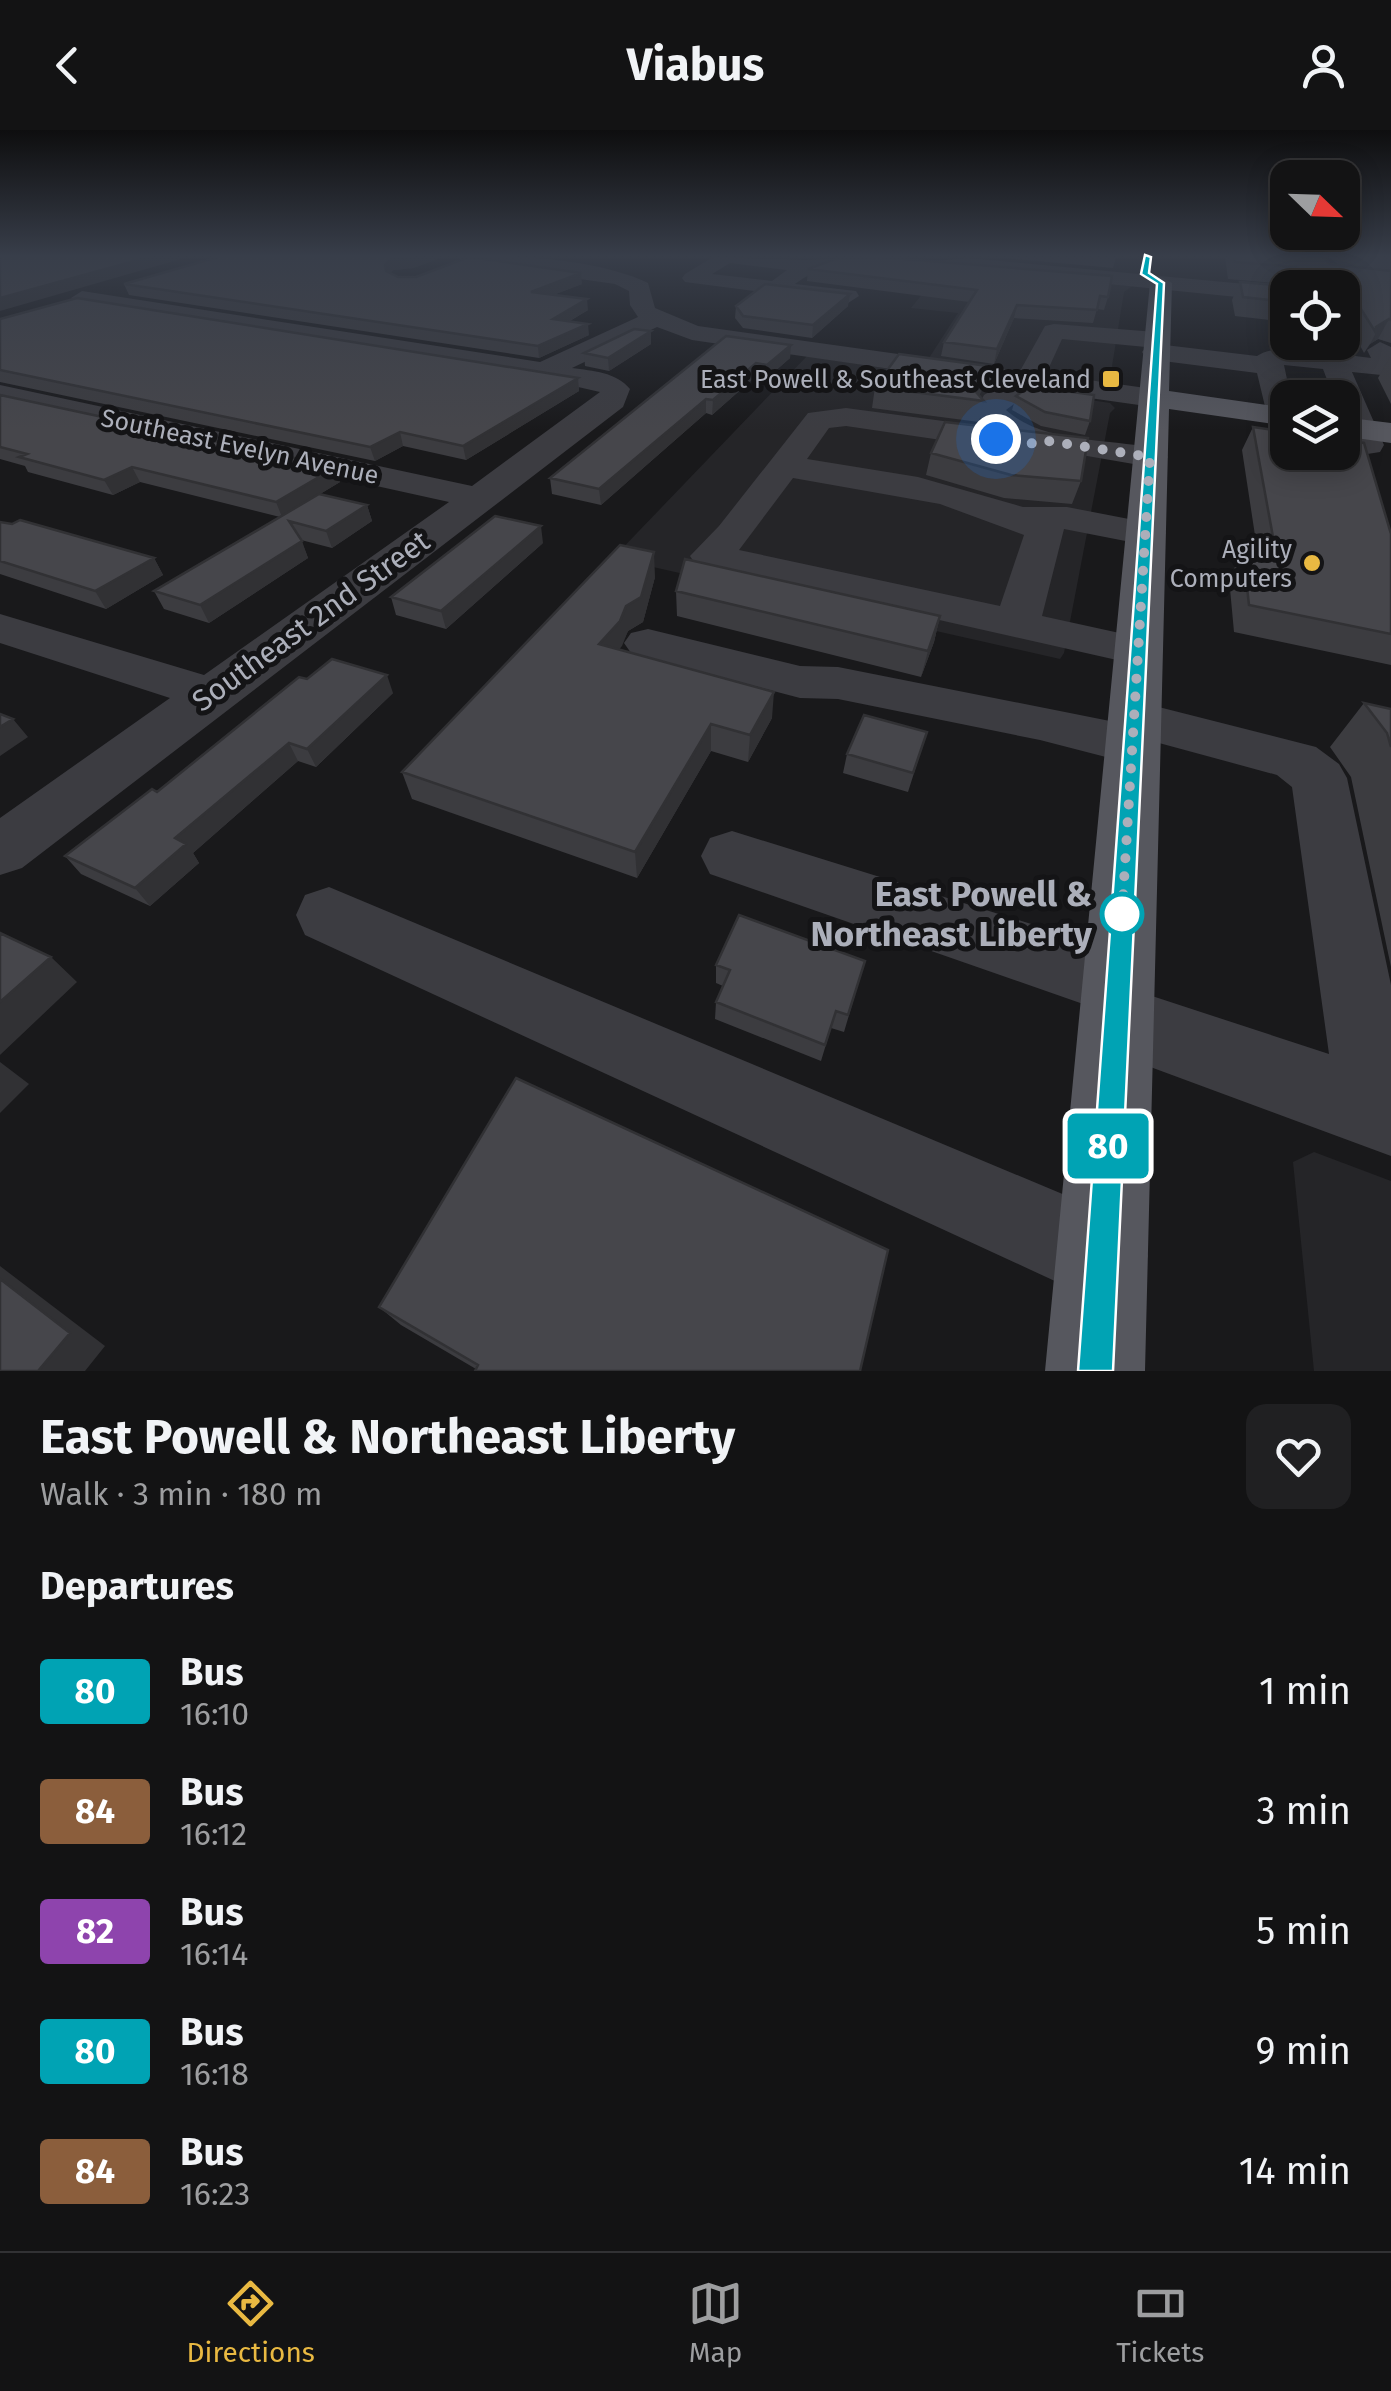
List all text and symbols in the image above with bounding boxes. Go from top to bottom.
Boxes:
icon: back [40,38,95,93]
text: Viabus [627,38,764,92]
icon: person [1296,38,1351,93]
north arrow [1270,160,1360,250]
map controls [1270,160,1360,470]
button: locate [1270,270,1360,360]
place label: East Powell & Southeast Cleveland [700,365,1091,395]
marker: East Powell & Southeast Cleveland [1100,368,1122,390]
button: layers [1270,380,1360,470]
street label: Southeast Evelyn Avenue [98,403,381,491]
your location [971,414,1021,464]
street label: Southeast 2nd Street [185,523,437,719]
place label: Agility Computers [1170,535,1293,594]
marker: Agility Computers [1301,552,1323,574]
place label: East Powell & Northeast Liberty [811,873,1093,955]
marker: East Powell & Northeast Liberty [1101,893,1143,935]
line badge: 80 [1063,1114,1153,1178]
text: 80 [1088,1125,1128,1167]
button: heart [1246,1404,1351,1509]
text: East Powell & Northeast Liberty [40,1408,735,1466]
text: Walk · 3 min · 180 m [40,1475,323,1513]
text: Departures [40,1563,234,1609]
text: Bus [180,1649,244,1695]
text: 1 min [1259,1668,1351,1714]
text: 80 [75,1670,115,1712]
text: 16:10 [180,1695,249,1733]
text: Bus [180,1769,244,1815]
text: 3 min [1256,1788,1351,1834]
text: 84 [75,1790,115,1832]
text: 16:12 [180,1815,247,1853]
text: Bus [180,1889,244,1935]
text: 5 min [1256,1908,1351,1954]
text: 82 [76,1910,114,1952]
text: 16:14 [180,1935,248,1973]
text: Bus [180,2009,244,2055]
text: 9 min [1255,2028,1351,2074]
text: 80 [75,2030,115,2072]
text: 16:18 [180,2055,249,2093]
text: Bus [180,2129,244,2175]
text: 14 min [1239,2148,1351,2194]
text: 84 [75,2150,115,2192]
text: 16:23 [180,2175,250,2213]
tab: Directions [187,2276,315,2369]
tab: Map [688,2276,743,2369]
tab: Tickets [1116,2276,1204,2369]

